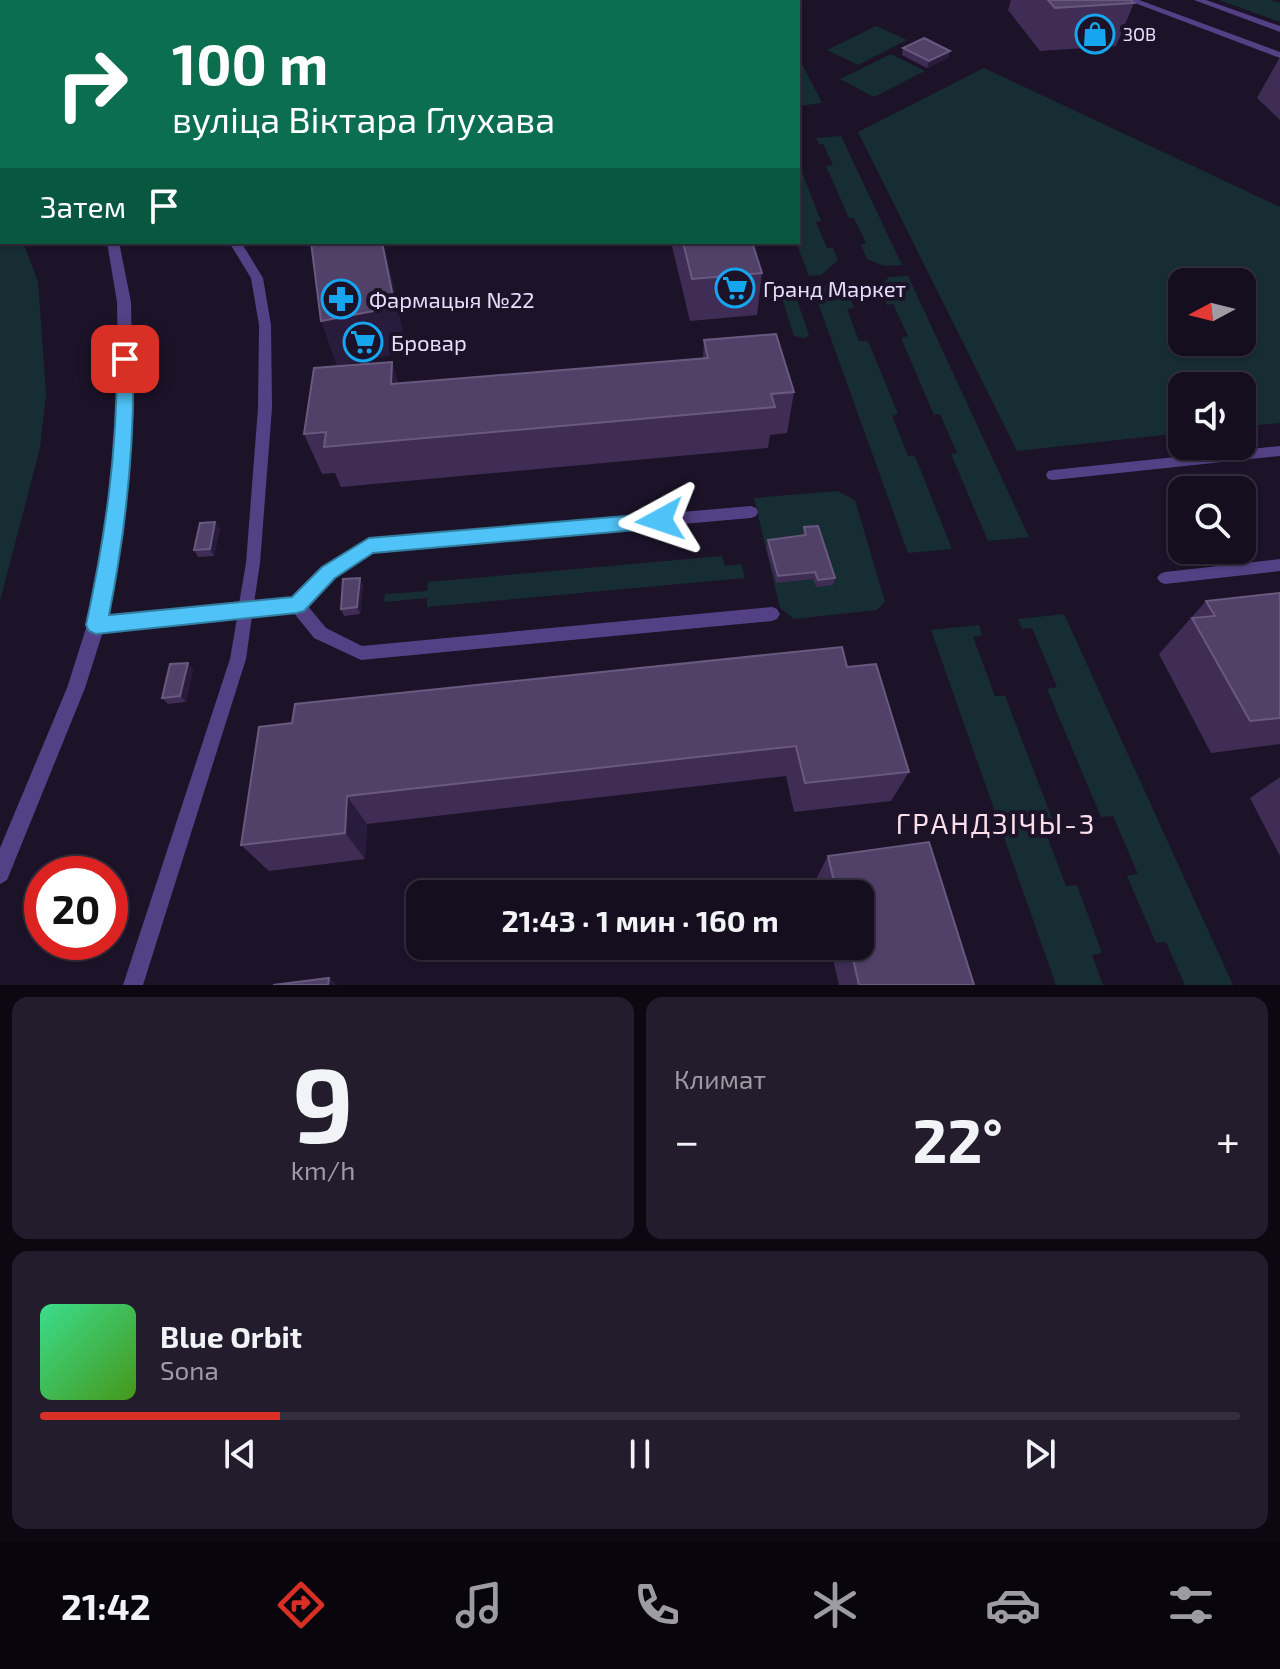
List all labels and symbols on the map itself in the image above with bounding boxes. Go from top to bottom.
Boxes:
shop icon: ЗОВ [1074,13,1116,55]
place label: ЗОВ [1123,23,1156,45]
supermarket icon: Гранд Маркет [714,267,756,309]
north arrow [1168,268,1256,356]
place label: Гранд Маркет [763,275,906,301]
pharmacy icon: Фармацыя №22 [320,278,362,320]
place label: Фармацыя №22 [369,286,535,312]
supermarket icon: Бровар [342,321,384,363]
pin [91,325,159,393]
place label: Бровар [391,329,467,355]
position arrow [618,478,702,562]
district label: ГРАНДЗІЧЫ-3 [896,806,1096,840]
speed limit sign: 20 [24,856,128,960]

